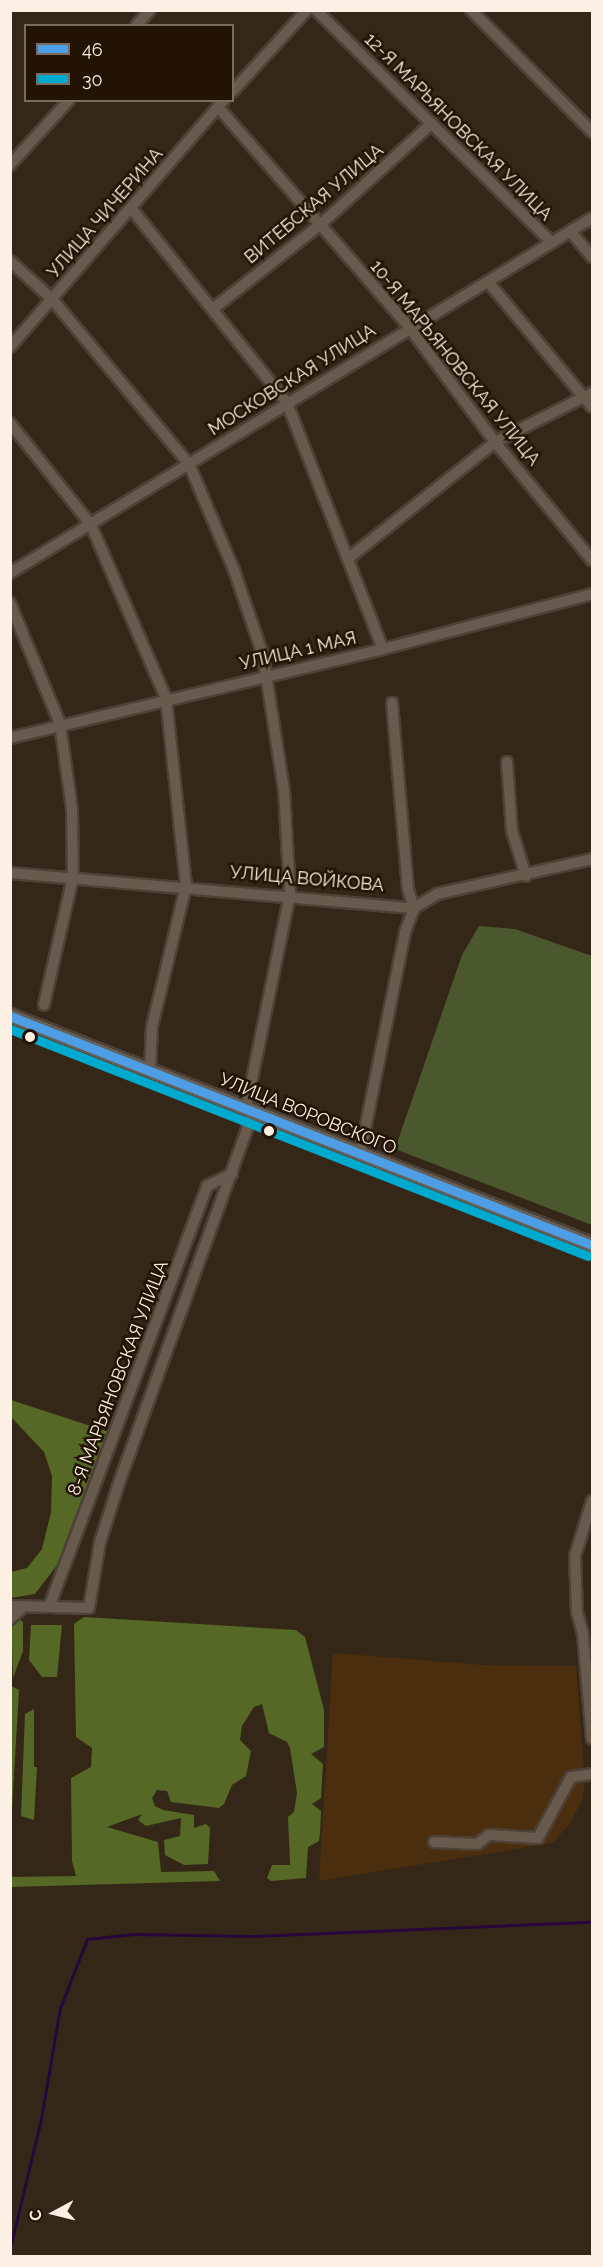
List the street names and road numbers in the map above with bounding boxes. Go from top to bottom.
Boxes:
street label: 12-Я МАРЬЯНОВСКАЯ УЛИЦА [360,29,556,225]
street label: ВИТЕБСКАЯ УЛИЦА [240,140,388,268]
street label: УЛИЦА ЧИЧЕРИНА [42,143,168,283]
street label: 10-Я МАРЬЯНОВСКАЯ УЛИЦА [365,256,545,470]
street label: МОСКОВСКАЯ УЛИЦА [204,320,380,440]
street label: УЛИЦА 1 МАЯ [237,627,359,675]
street label: УЛИЦА ВОЙКОВА [229,861,385,897]
street label: УЛИЦА ВОРОВСКОГО [216,1069,400,1159]
street label: 8-Я МАРЬЯНОВСКАЯ УЛИЦА [63,1257,173,1499]

